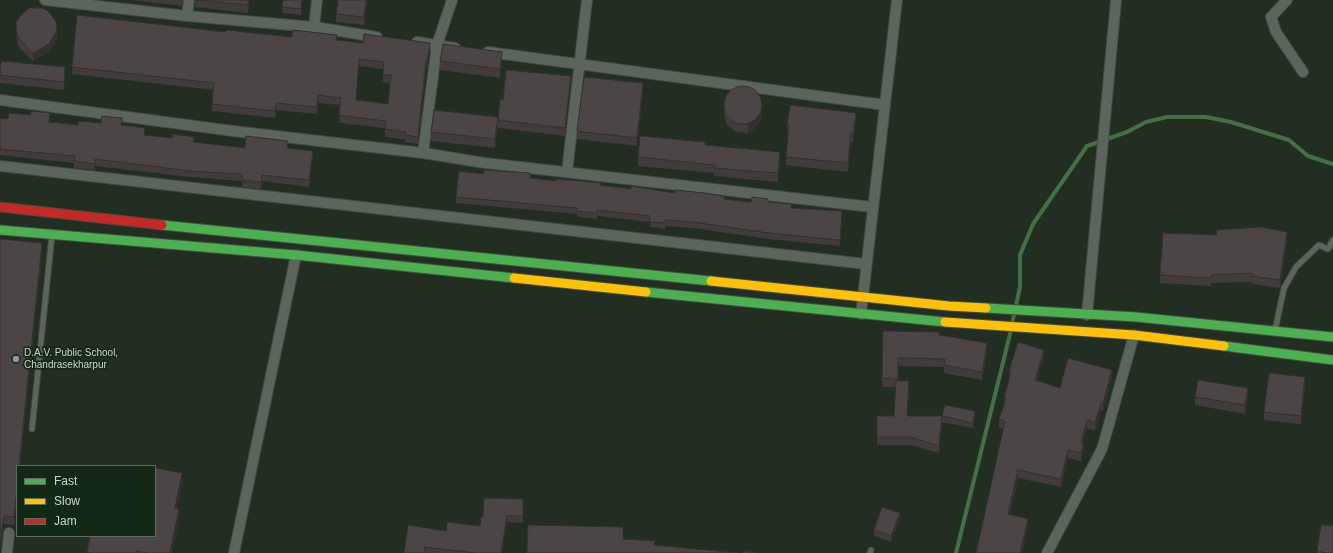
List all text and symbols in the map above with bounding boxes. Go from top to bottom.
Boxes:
place label: D.A.V. Public School, Chandrasekharpur [24,347,118,370]
marker: D.A.V. Public School, Chandrasekharpur [11,354,21,364]
legend [16,465,156,537]
text: Fast [54,474,77,488]
text: Slow [54,494,80,508]
text: Jam [54,514,77,528]

